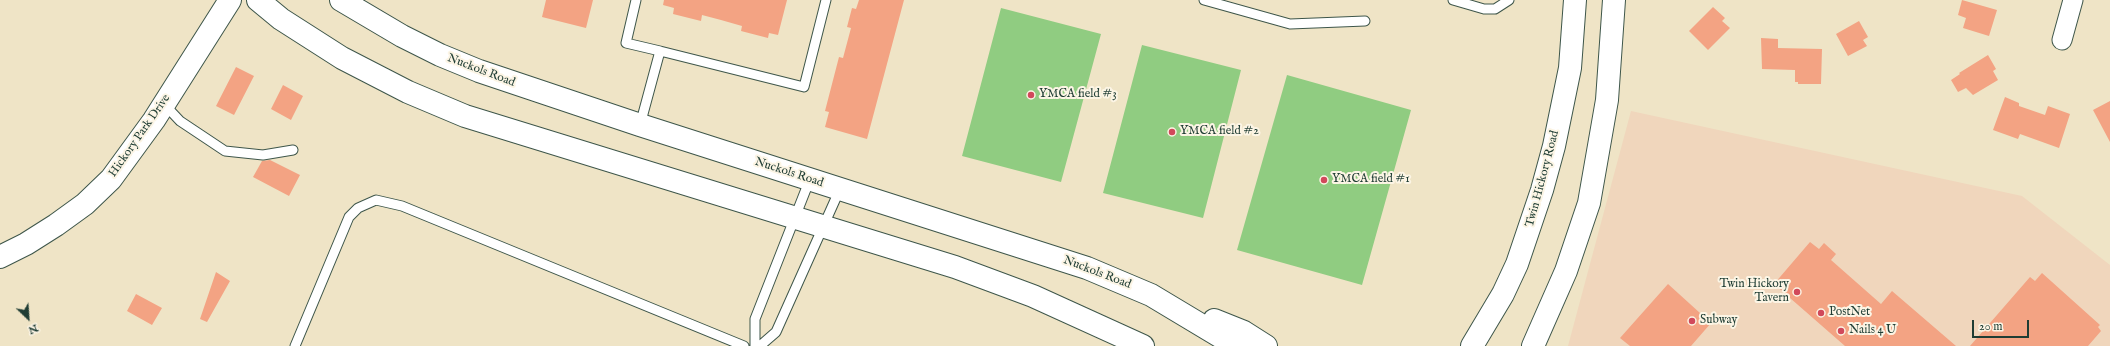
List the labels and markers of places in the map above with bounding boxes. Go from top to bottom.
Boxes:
place label: YMCA field #3 [1039,88,1117,102]
marker: YMCA field #3 [1026,90,1036,100]
place label: YMCA field #2 [1180,125,1259,139]
marker: YMCA field #2 [1167,127,1177,137]
place label: YMCA field #1 [1332,173,1410,187]
marker: YMCA field #1 [1319,175,1329,185]
place label: Twin Hickory Tavern [1719,278,1789,306]
marker: Twin Hickory Tavern [1792,287,1802,297]
place label: PostNet [1829,306,1870,320]
marker: PostNet [1816,308,1826,318]
place label: Subway [1700,314,1738,328]
marker: Subway [1687,316,1697,326]
place label: Nails 4 U [1849,324,1896,338]
marker: Nails 4 U [1836,326,1846,336]

